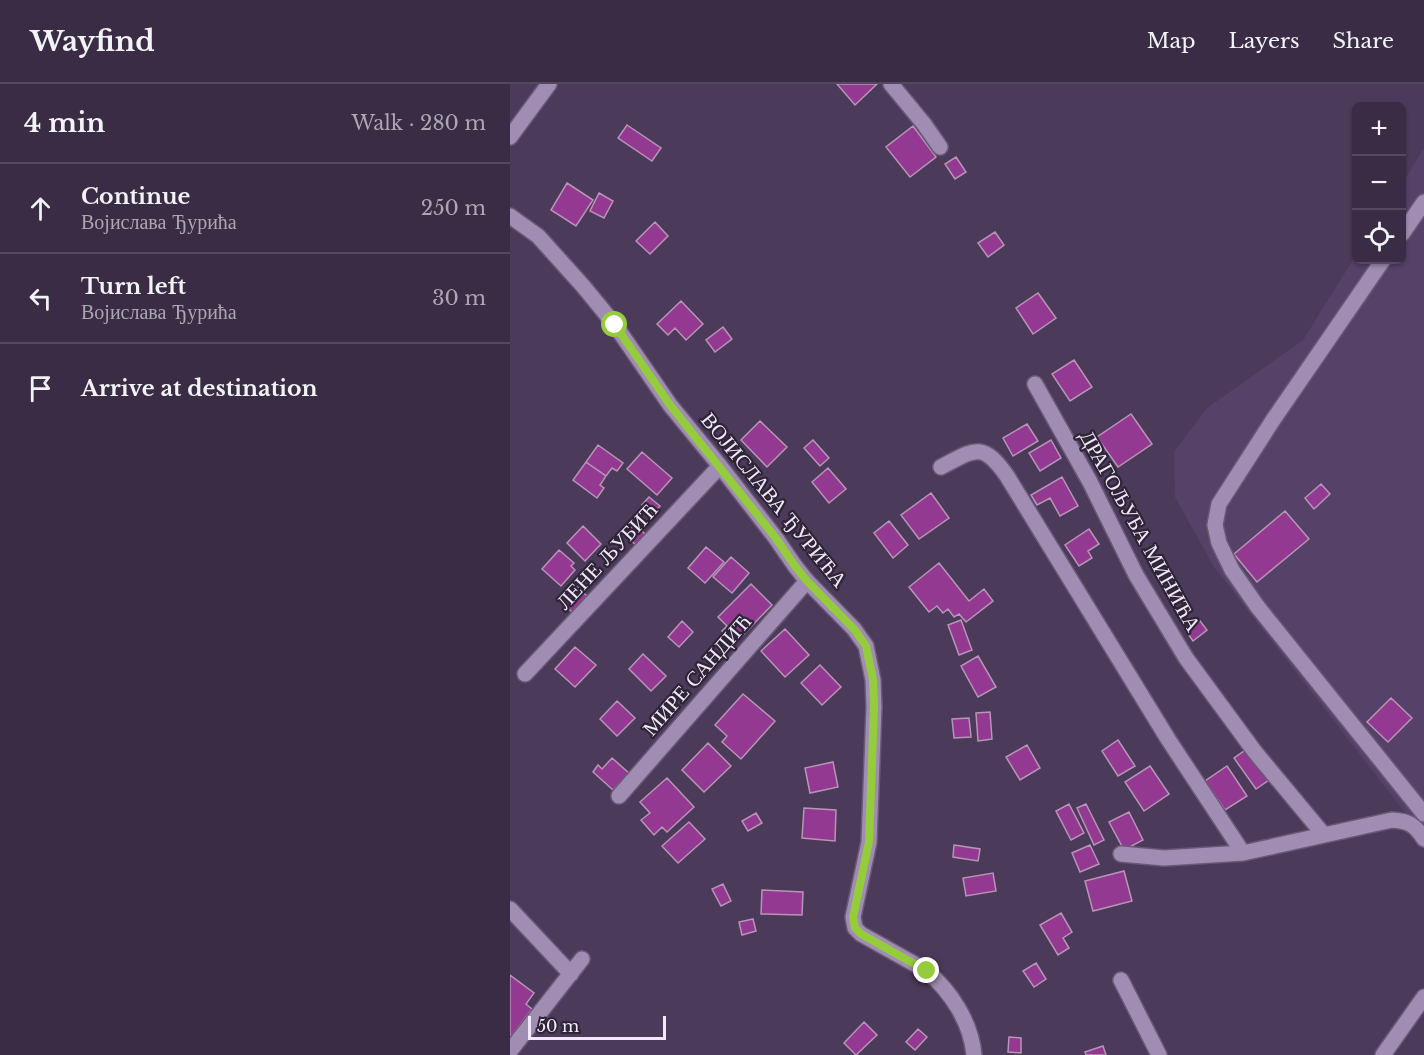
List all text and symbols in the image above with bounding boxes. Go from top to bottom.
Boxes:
text: Wayfind [30,24,155,59]
text: Map [1147,28,1196,54]
text: Layers [1229,28,1300,54]
text: Share [1333,28,1394,54]
map controls [1352,102,1406,264]
button: + [1352,102,1406,156]
text: 4 min [24,107,105,139]
text: Walk · 280 m [352,111,486,135]
button: − [1352,156,1406,210]
text: Continue [81,183,190,210]
icon: ahead [24,192,57,225]
text: 250 m [421,196,486,220]
text: Војислава Ђурића [81,210,237,234]
button: locate [1352,210,1406,264]
text: Turn left [81,273,186,300]
icon: left [24,282,57,315]
text: 30 m [432,286,486,310]
text: Војислава Ђурића [81,300,237,324]
route start [601,311,627,337]
icon: arrive [24,372,57,405]
text: Arrive at destination [81,375,318,402]
street label: ВОЈИСЛАВА ЂУРИЋА [695,407,853,593]
street label: ДРАГОЉУБА МИНИЋА [1074,426,1207,637]
street label: ЛЕНЕ ЉУБИЋ [551,497,664,615]
street label: МИРЕ САНДИЋ [637,609,757,741]
route end [913,957,939,983]
scale bar [528,1013,666,1040]
text: 50 m [537,1016,579,1036]

